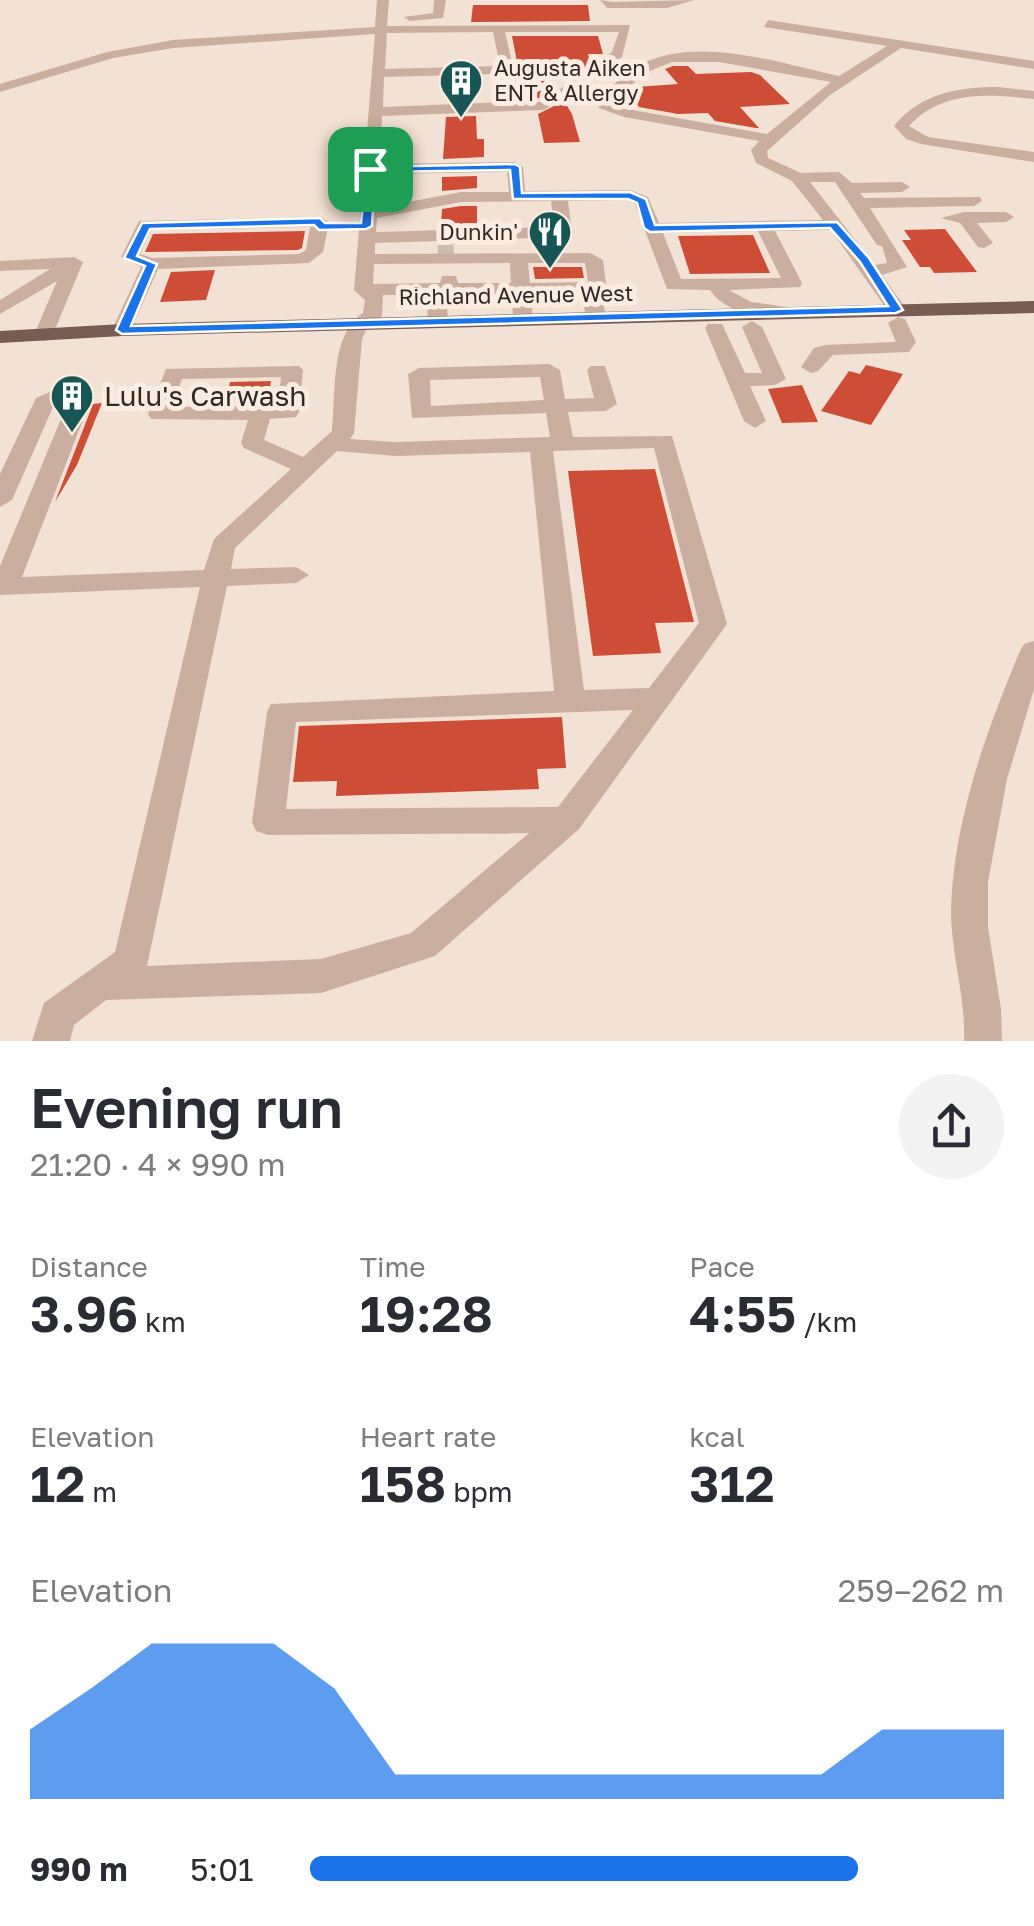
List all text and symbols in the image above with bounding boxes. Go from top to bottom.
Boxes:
place label: Augusta Aiken ENT & Allergy [494,54,646,106]
building icon: Augusta Aiken ENT & Allergy [438,58,484,119]
pin [328,127,413,212]
icon: arrive [343,142,398,197]
restaurant icon: Dunkin' [527,209,573,270]
place label: Dunkin' [439,218,518,245]
street label: Richland Avenue West [398,279,634,310]
building icon: Lulu's Carwash [49,373,95,434]
place label: Lulu's Carwash [104,379,307,412]
text: Evening run [30,1074,343,1140]
button: share [899,1074,1004,1179]
text: 21:20 · 4 × 990 m [30,1145,286,1183]
text: Distance [30,1250,148,1283]
text: Time [360,1250,426,1283]
text: Pace [689,1250,755,1283]
text: 3.96 [30,1283,138,1343]
text: 19:28 [360,1283,493,1343]
text: 4:55 [689,1283,796,1343]
text: km [138,1305,186,1338]
text: /km [796,1305,857,1338]
text: Elevation [30,1420,155,1453]
text: Heart rate [360,1420,496,1453]
text: kcal [689,1420,745,1453]
text: 12 [30,1453,85,1513]
text: 158 [360,1453,446,1513]
text: 312 [689,1453,775,1513]
text: m [85,1475,117,1508]
text: bpm [446,1475,513,1508]
text: Elevation [30,1571,172,1609]
text: 259–262 m [838,1571,1004,1609]
text: 990 m [30,1850,127,1888]
text: 5:01 [190,1850,254,1888]

